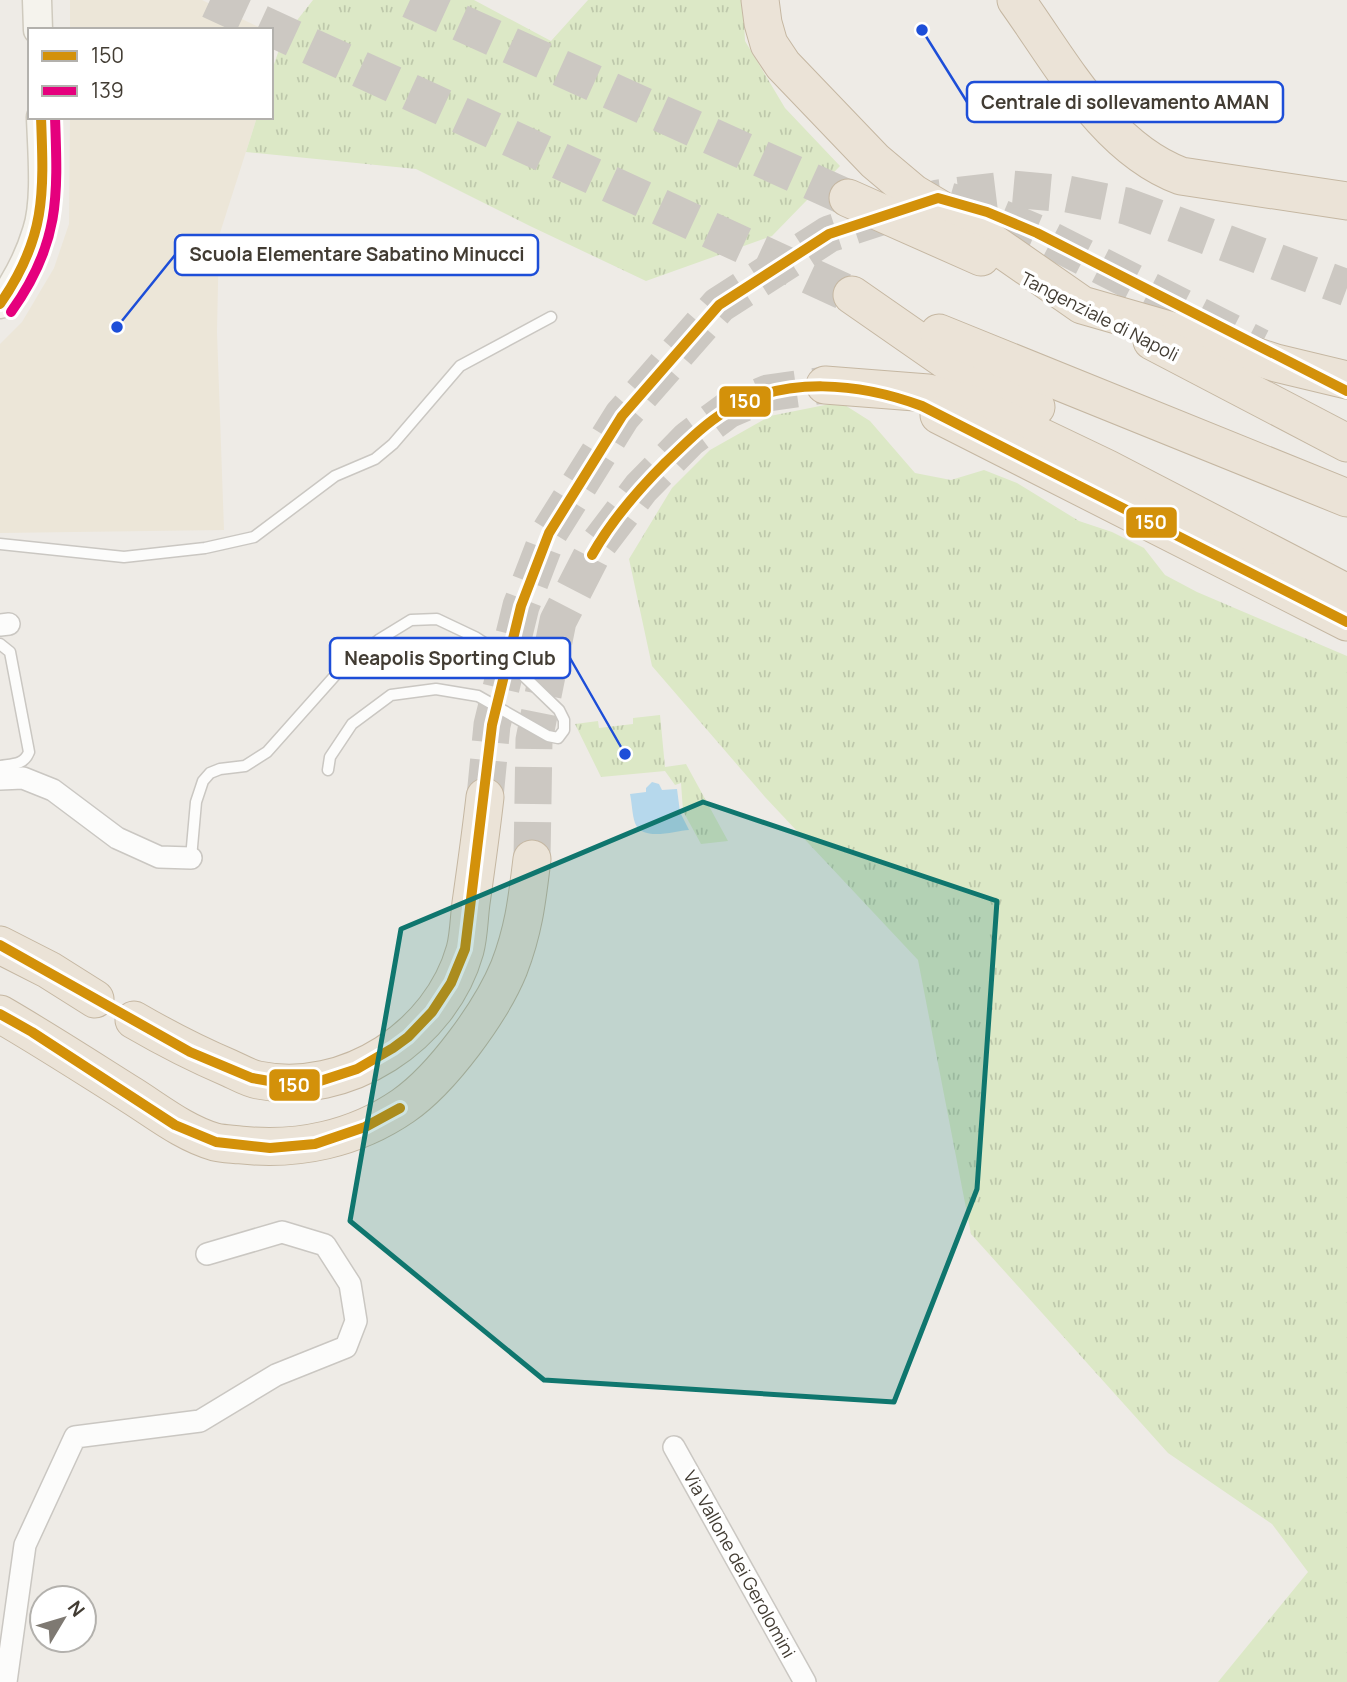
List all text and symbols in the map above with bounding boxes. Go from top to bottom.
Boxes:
legend [28,28,273,119]
text: 150 [91,41,124,69]
text: 139 [91,76,124,104]
callout: Centrale di sollevamento AMAN [967,82,1283,122]
text: Centrale di sollevamento AMAN [981,89,1269,115]
callout: Scuola Elementare Sabatino Minucci [175,235,538,275]
text: Scuola Elementare Sabatino Minucci [189,241,525,267]
street label: Tangenziale di Napoli [1017,266,1183,366]
line badge: 150 [718,385,772,418]
text: 150 [729,388,761,414]
line badge: 150 [1125,506,1178,539]
text: 150 [1135,509,1167,535]
callout: Neapolis Sporting Club [330,638,570,678]
text: Neapolis Sporting Club [344,645,556,671]
line badge: 150 [268,1068,321,1102]
text: 150 [278,1072,310,1098]
street label: Via Vallone dei Gerolomini [678,1466,802,1662]
north arrow [28,1584,98,1654]
text: N [62,1595,91,1622]

